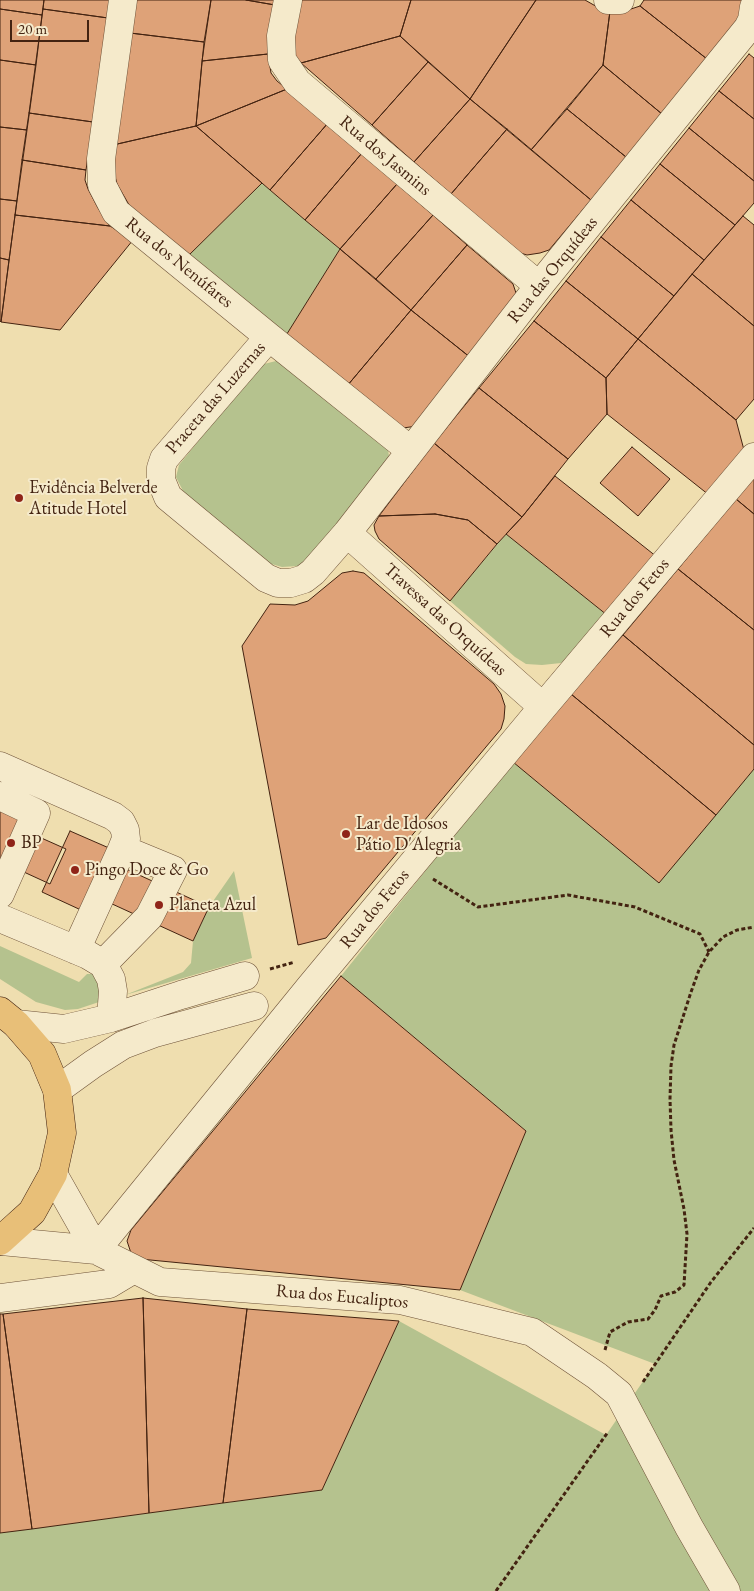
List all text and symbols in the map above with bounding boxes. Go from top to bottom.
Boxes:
scale bar [12,10,91,42]
text: 20 m [18,19,47,38]
street label: Rua dos Jasmins [335,111,435,201]
street label: Rua das Orquídeas [503,212,603,328]
street label: Rua dos Nenúfares [121,213,237,313]
street label: Praceta das Luzernas [161,337,271,459]
place label: Evidência Belverde Atitude Hotel [29,477,158,520]
marker: Evidência Belverde Atitude Hotel [13,492,25,504]
street label: Rua dos Fetos [596,554,674,642]
street label: Travessa das Orquídeas [379,559,511,681]
place label: Lar de Idosos Pátio D'Alegria [356,813,461,856]
marker: Lar de Idosos Pátio D'Alegria [340,828,352,840]
place label: BP [21,832,42,854]
marker: BP [5,837,17,849]
place label: Pingo Doce & Go [85,859,208,881]
marker: Pingo Doce & Go [69,864,81,876]
street label: Rua dos Fetos [336,865,414,953]
place label: Planeta Azul [169,894,256,916]
marker: Planeta Azul [153,899,165,911]
street label: Rua dos Eucaliptos [275,1280,409,1314]

